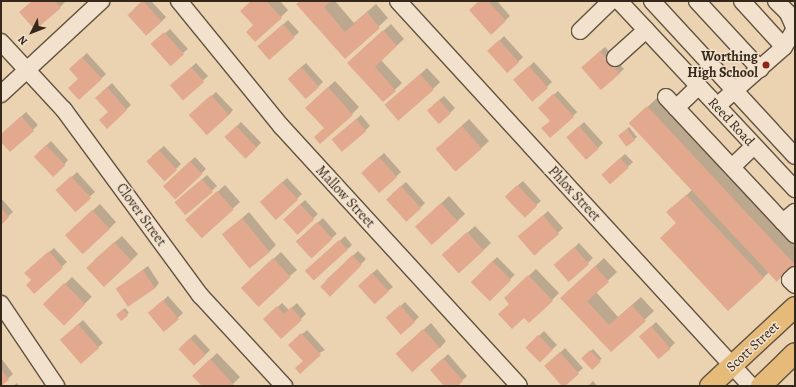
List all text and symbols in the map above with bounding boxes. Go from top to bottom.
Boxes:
north arrow [12,12,52,52]
text: N [14,32,31,48]
place label: Worthing High School [687,49,758,82]
marker: Worthing High School [761,60,771,70]
street label: Reed Road [704,94,758,150]
street label: Mallow Street [312,162,378,232]
street label: Phlox Street [544,163,604,225]
street label: Clover Street [113,180,169,250]
street label: Scott Street [723,318,783,376]

